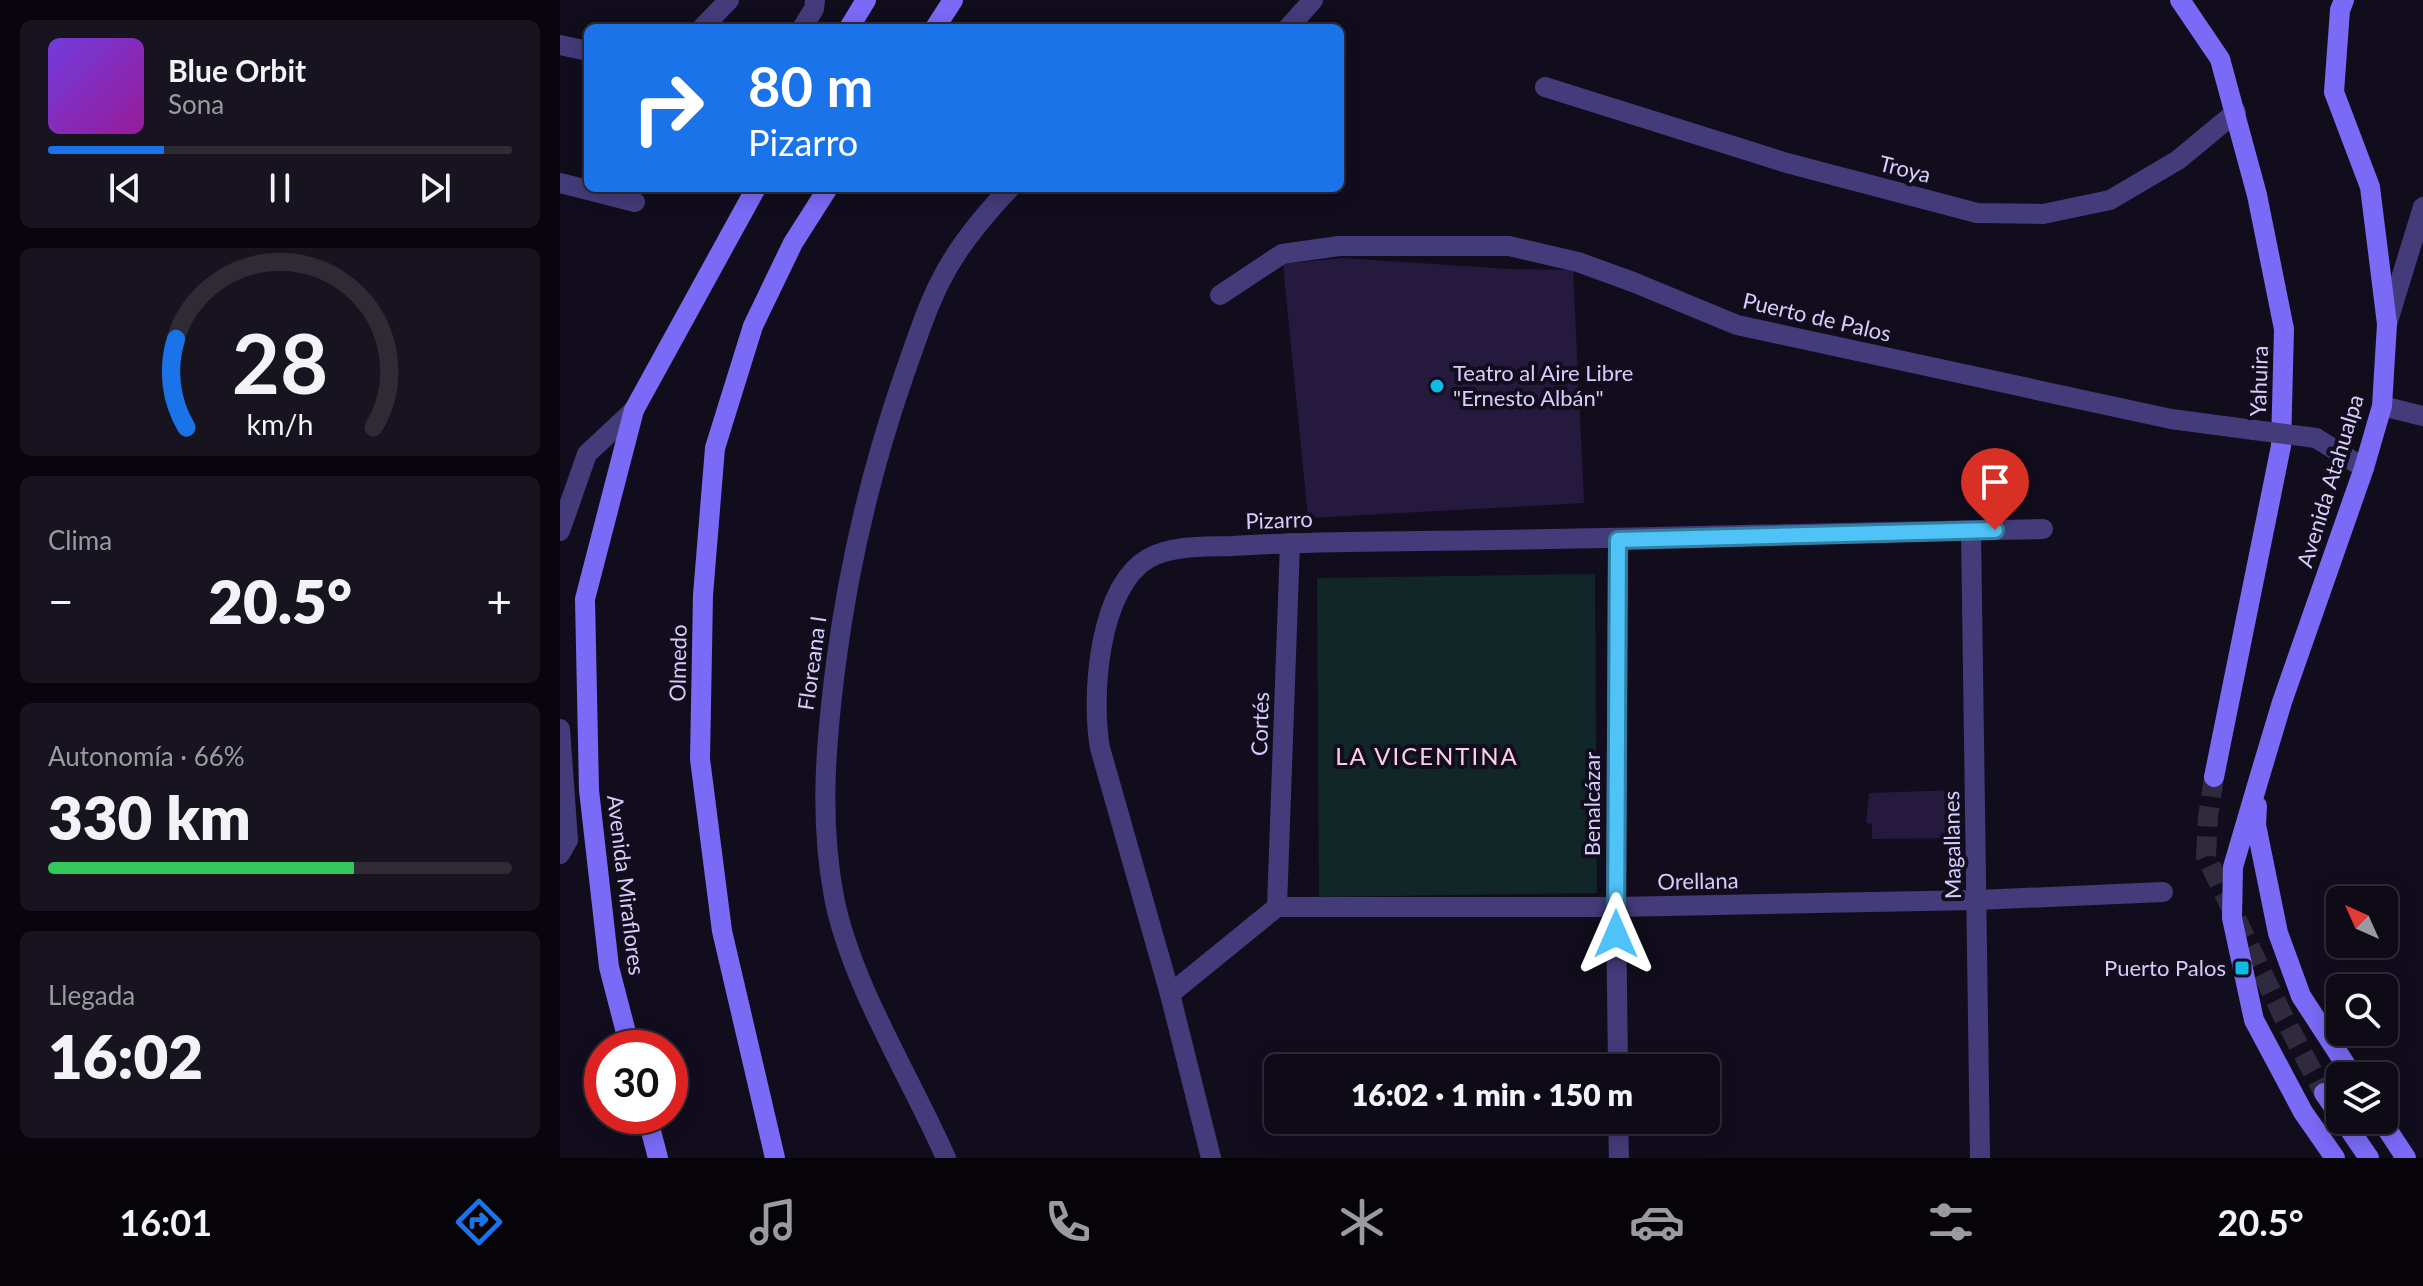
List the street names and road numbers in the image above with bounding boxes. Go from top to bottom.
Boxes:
street label: Troya [1876,149,1934,188]
street label: Puerto de Palos [1740,286,1894,347]
street label: Yahuira [2244,345,2273,417]
street label: Avenida Atahualpa [2290,391,2369,571]
street label: Pizarro [1245,505,1313,534]
street label: Floreana I [792,614,831,712]
street label: Olmedo [663,624,692,702]
street label: Cortés [1245,692,1274,756]
street label: Benalcázar [1578,752,1605,856]
street label: Magallanes [1937,791,1966,899]
street label: Avenida Miraflores [602,793,651,977]
street label: Orellana [1657,866,1739,895]

